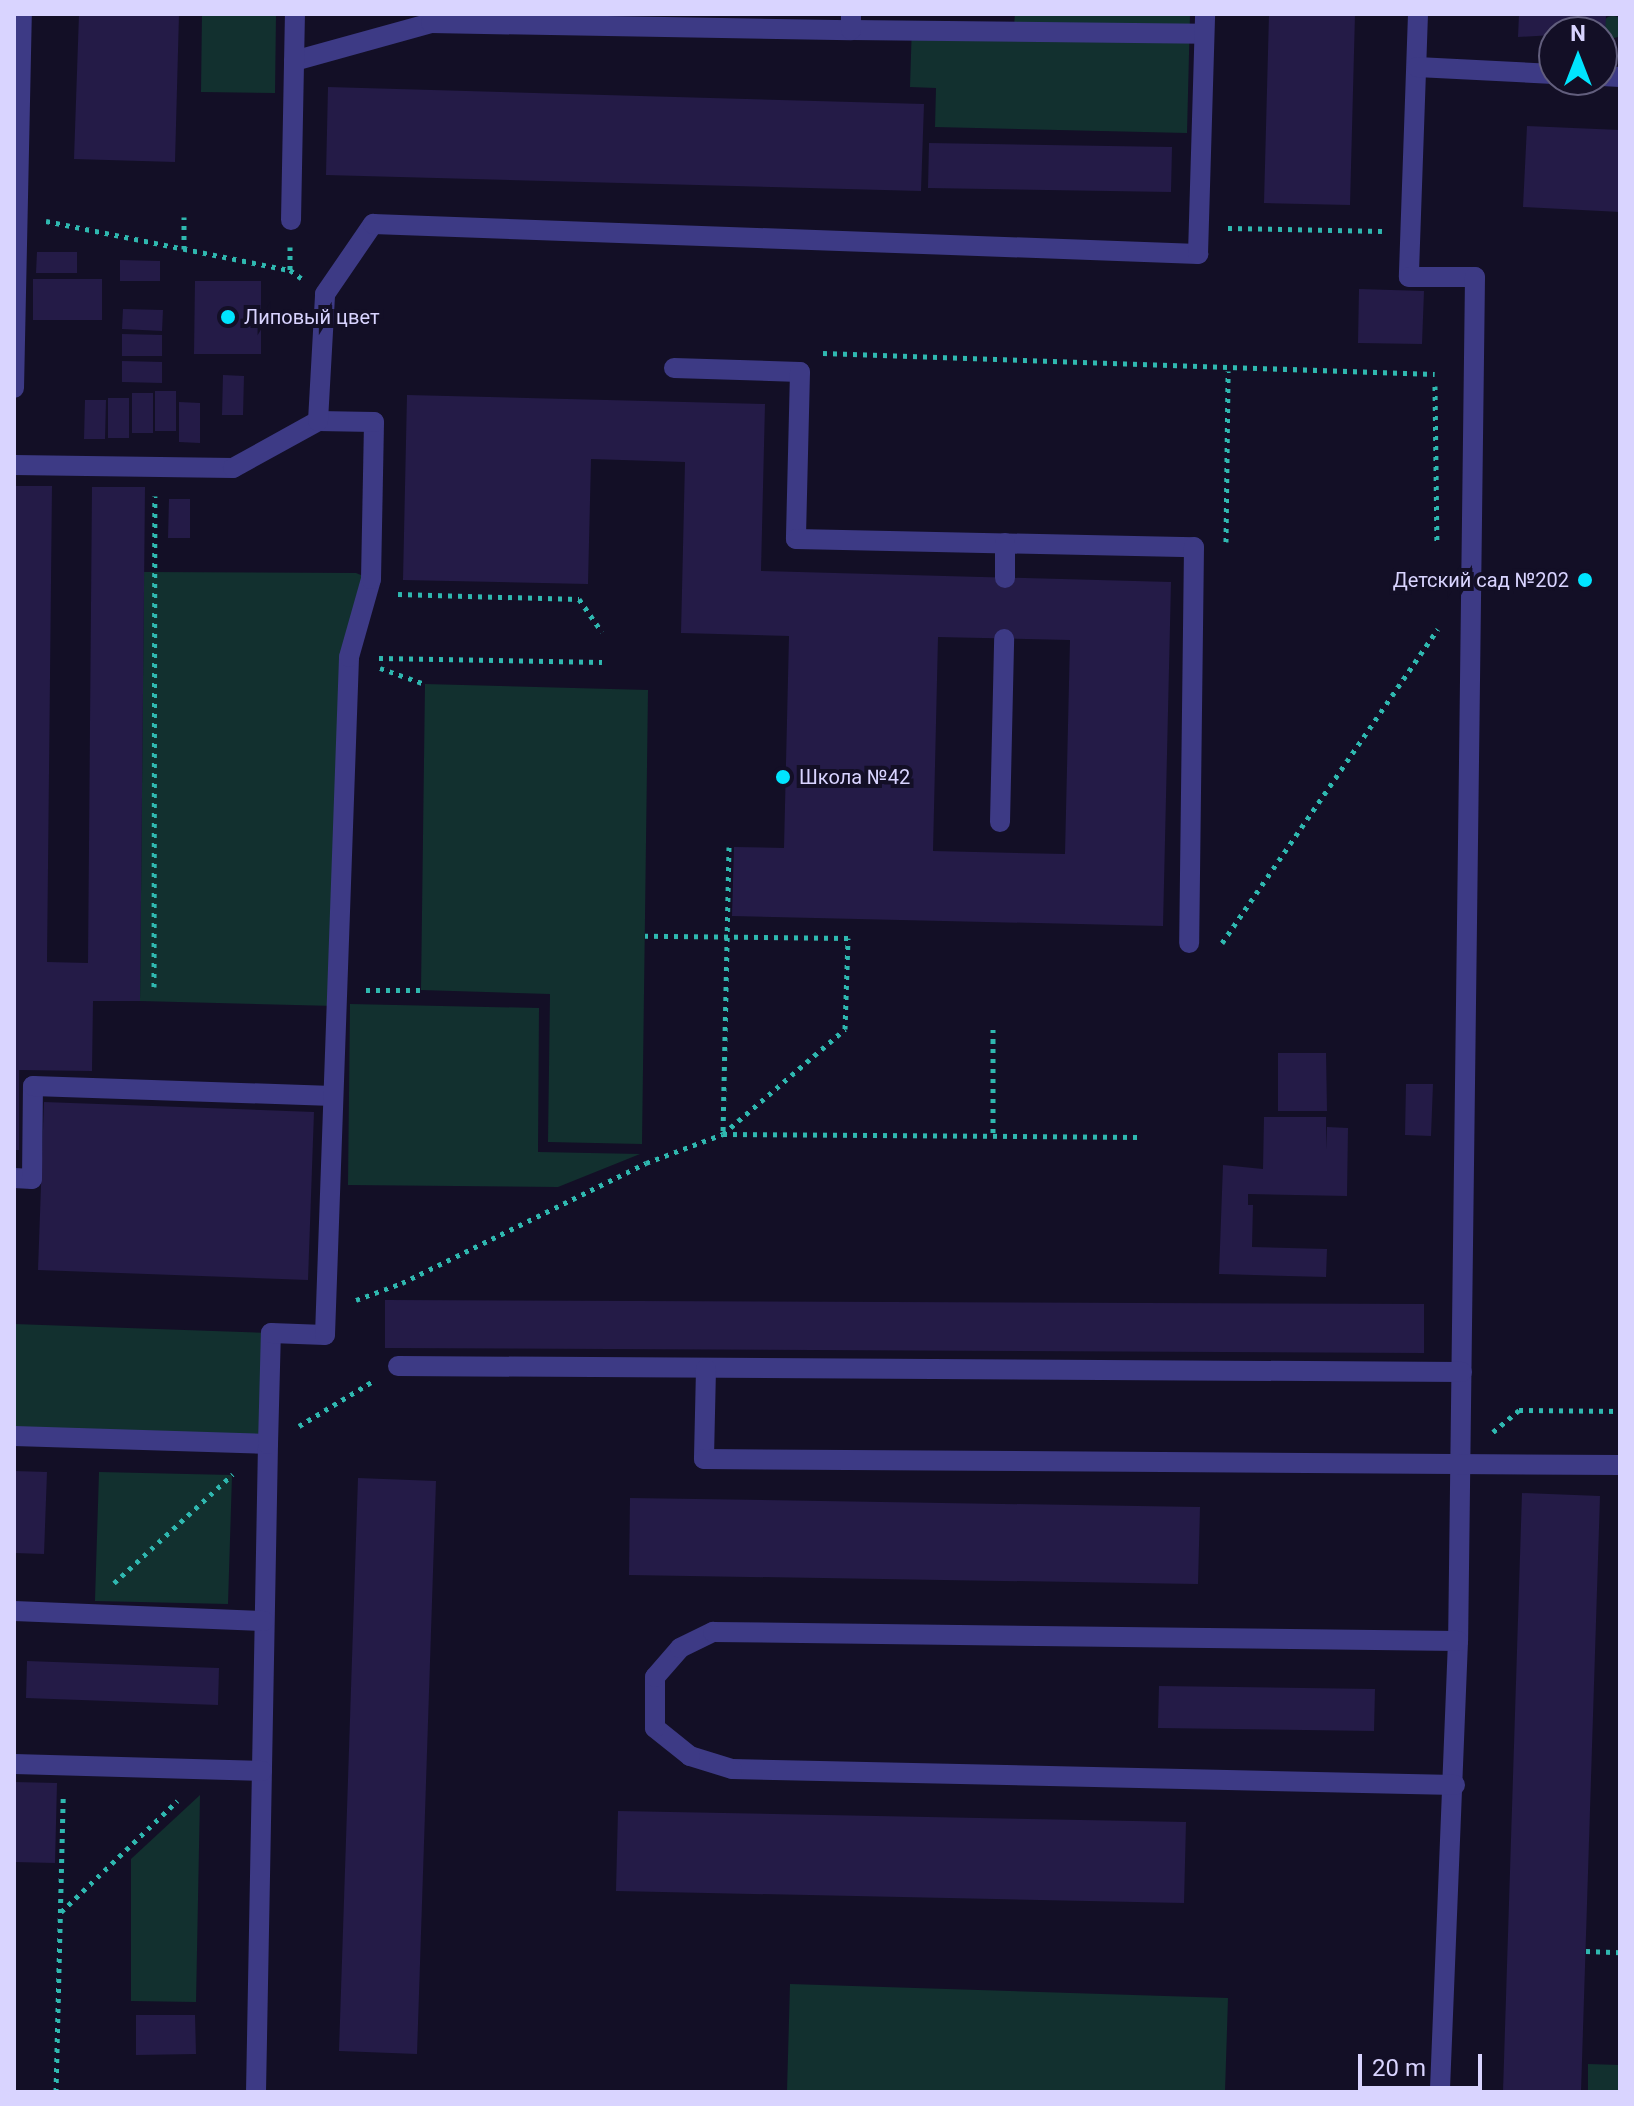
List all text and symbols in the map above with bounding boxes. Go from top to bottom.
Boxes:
north arrow [1538,16,1618,96]
text: N [1570,21,1586,46]
place label: Липовый цвет [244,305,380,329]
marker: Липовый цвет [219,308,237,326]
place label: Детский сад №202 [1393,568,1569,592]
marker: Детский сад №202 [1576,571,1594,589]
place label: Школа №42 [799,765,910,789]
marker: Школа №42 [774,768,792,786]
scale bar [1362,2038,1486,2088]
text: 20 m [1372,2054,1426,2082]

